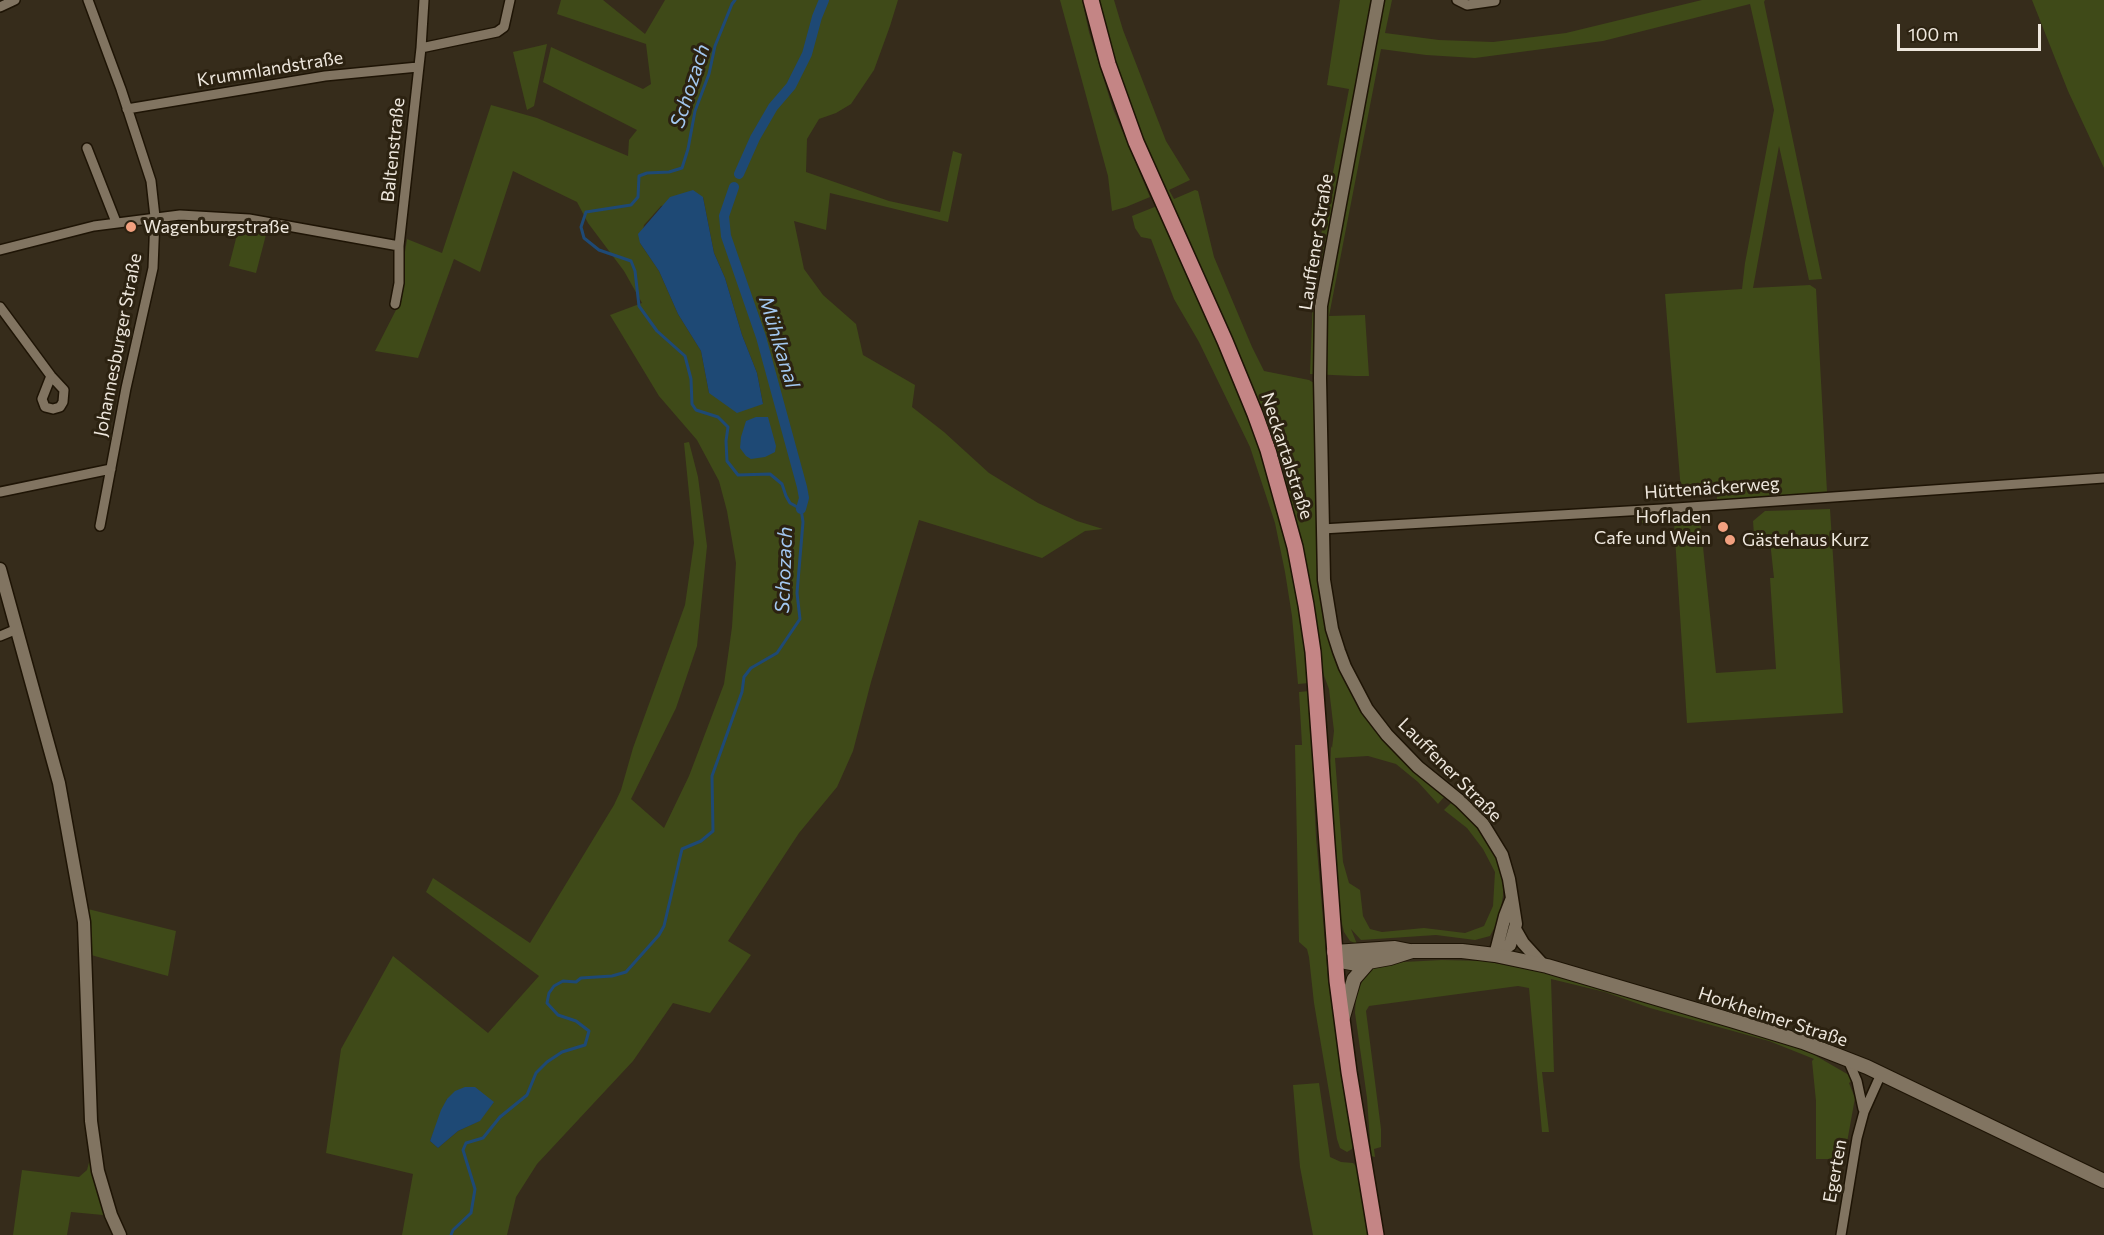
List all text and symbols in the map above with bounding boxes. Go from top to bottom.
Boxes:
scale bar [1900,12,2044,50]
text: 100 m [1908,23,1958,45]
water label: Schozach [665,41,715,131]
street label: Krummlandstraße [195,47,345,91]
street label: Baltenstraße [377,97,409,203]
street label: Lauffener Straße [1295,172,1337,312]
place label: Wagenburgstraße [143,216,289,238]
marker: Wagenburgstraße [124,220,138,234]
street label: Johannesburger Straße [90,252,146,438]
water label: Mühlkanal [754,293,804,391]
street label: Neckartalstraße [1256,390,1318,522]
street label: Hüttenäckerweg [1644,472,1780,504]
place label: Hofladen Cafe und Wein [1594,506,1711,548]
marker: Hofladen Cafe und Wein [1716,520,1730,534]
water label: Schozach [770,526,798,614]
place label: Gästehaus Kurz [1742,529,1869,551]
marker: Gästehaus Kurz [1723,533,1737,547]
street label: Lauffener Straße [1394,714,1506,826]
street label: Horkheimer Straße [1695,983,1851,1051]
street label: Egerten [1819,1138,1851,1204]

